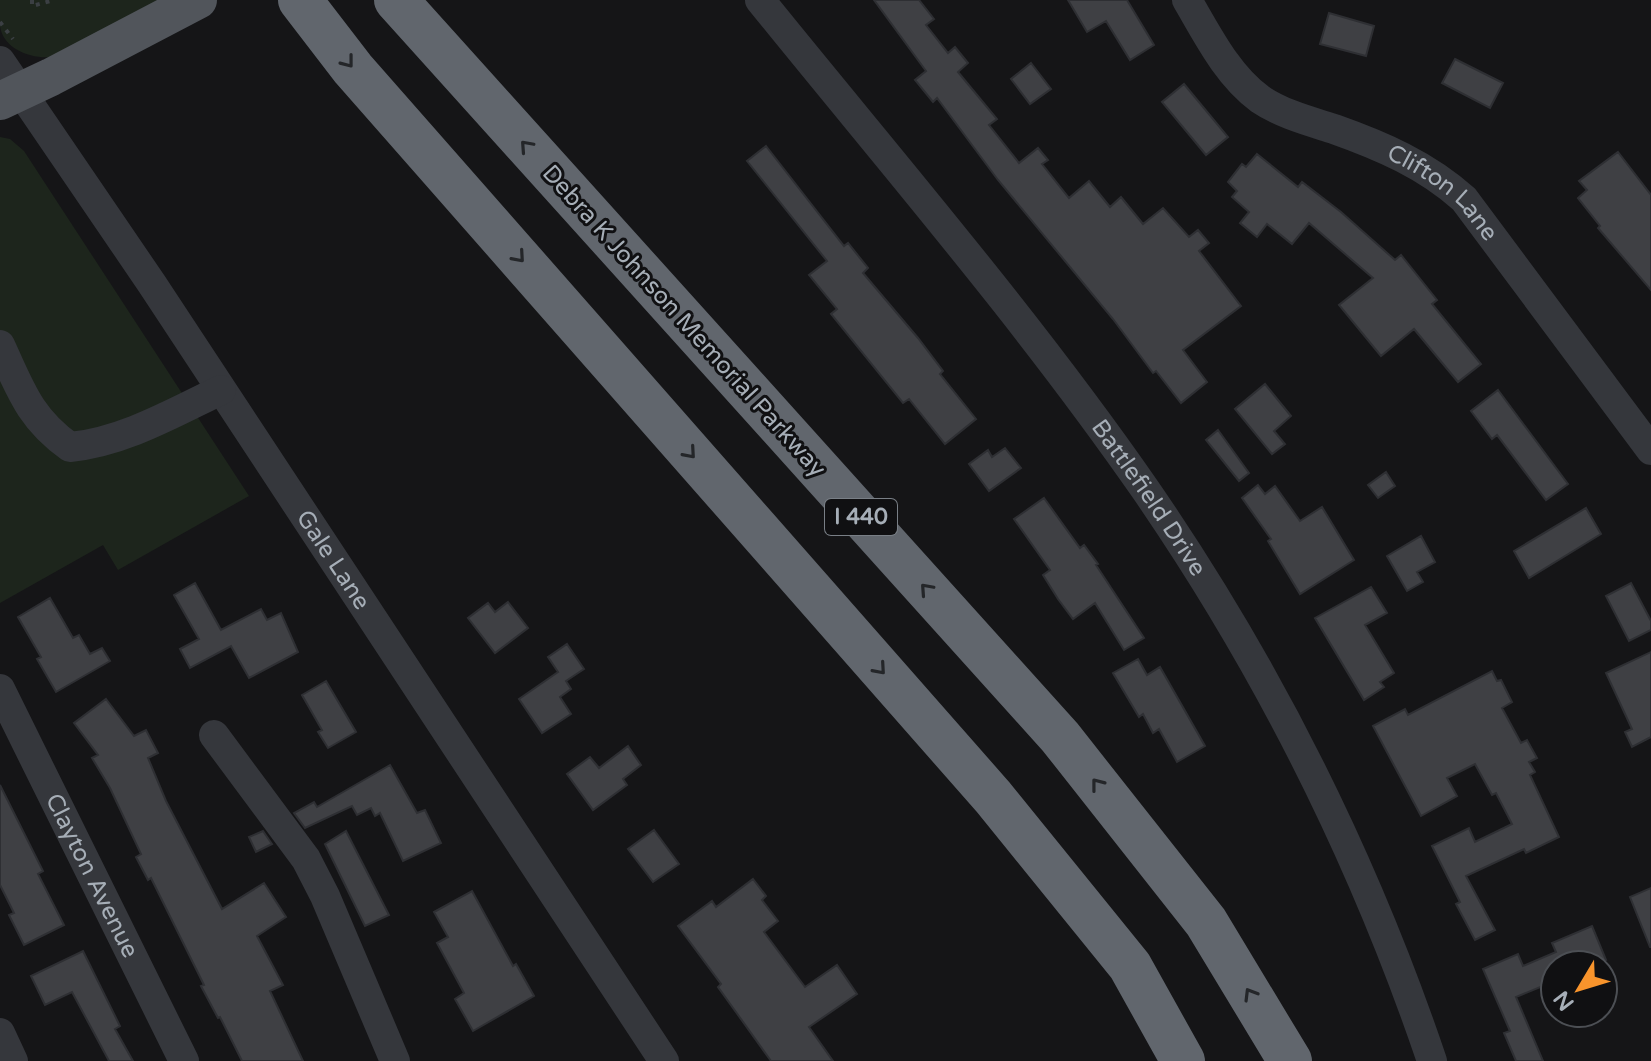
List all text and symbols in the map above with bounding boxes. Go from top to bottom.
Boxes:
one-way arrow [338,52,352,67]
street label: Clifton Lane [1383,138,1504,246]
one-way arrow [522,141,536,156]
street label: Debra K Johnson Memorial Parkway [536,159,832,483]
one-way arrow [509,248,523,263]
street label: Battlefield Drive [1086,414,1213,581]
one-way arrow [681,443,695,458]
road number: I 440 [825,499,897,535]
street label: Gale Lane [290,504,377,615]
one-way arrow [921,583,936,598]
one-way arrow [871,660,885,675]
one-way arrow [1092,779,1107,793]
street label: Clayton Avenue [39,788,145,962]
north arrow [1539,949,1619,1029]
text: N [1548,986,1580,1016]
one-way arrow [1244,988,1260,1003]

